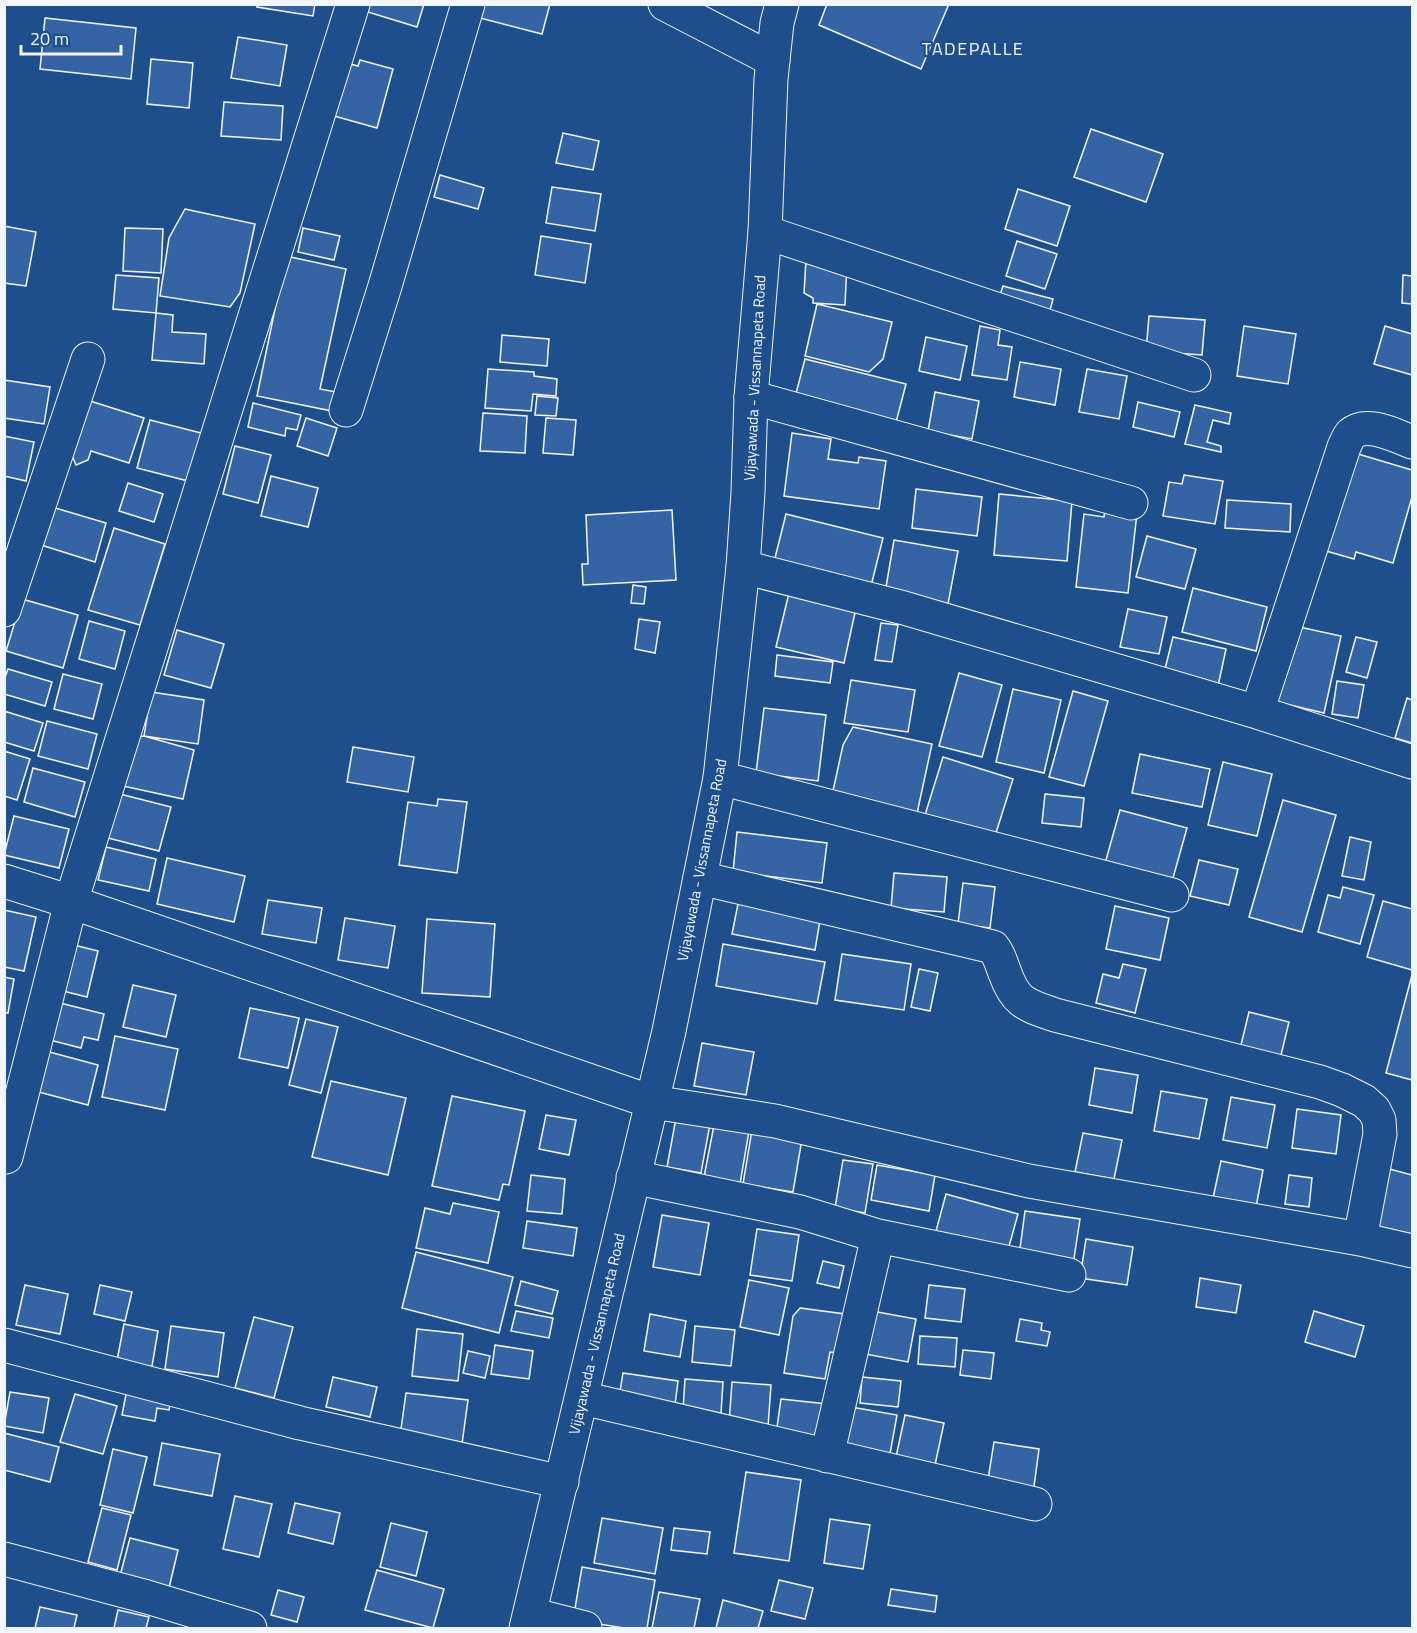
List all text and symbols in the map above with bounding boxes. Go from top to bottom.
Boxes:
scale bar [21,18,122,56]
text: 20 m [30,25,69,52]
district label: TADEPALLE [922,35,1024,62]
street label: Vijayawada - Vissannapeta Road [738,275,771,481]
street label: Vijayawada - Vissannapeta Road [671,757,732,963]
street label: Vijayawada - Vissannapeta Road [562,1231,631,1437]

